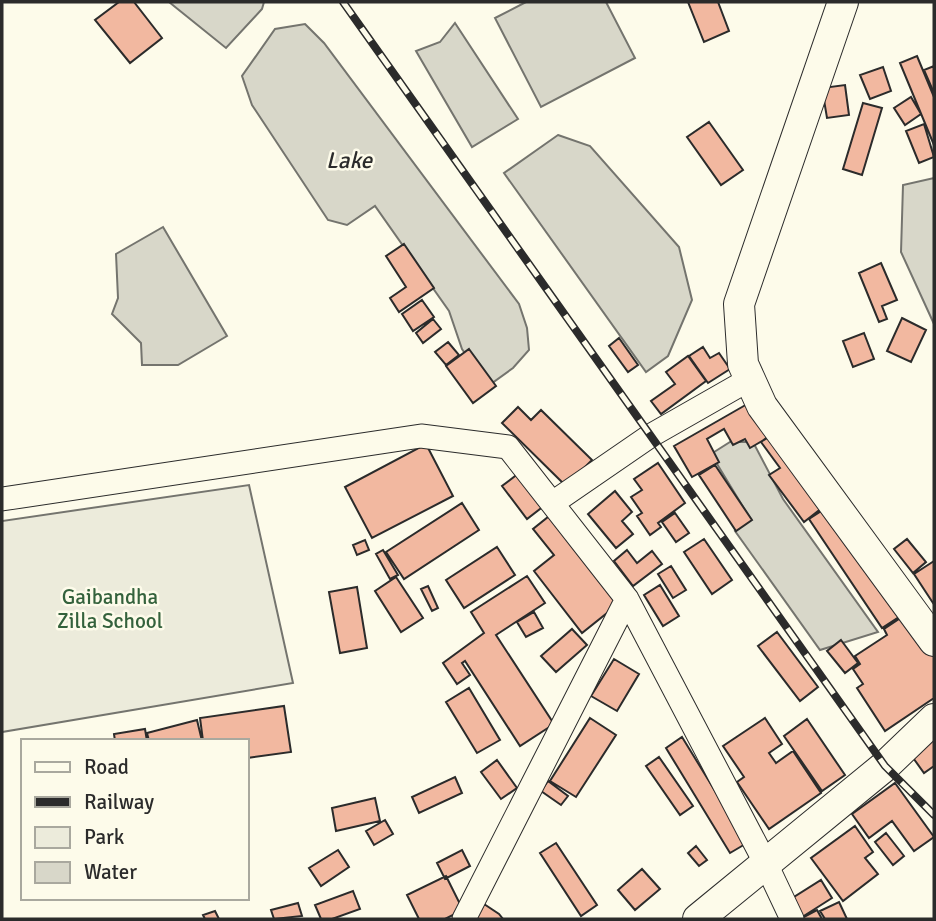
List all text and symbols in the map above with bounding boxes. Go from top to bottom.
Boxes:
water label: Lake [326,146,374,175]
park label: Gaibandha Zilla School [57,584,163,634]
legend [21,739,248,900]
text: Road [84,754,129,780]
text: Railway [84,789,154,815]
text: Park [84,824,125,850]
text: Water [84,859,137,885]

